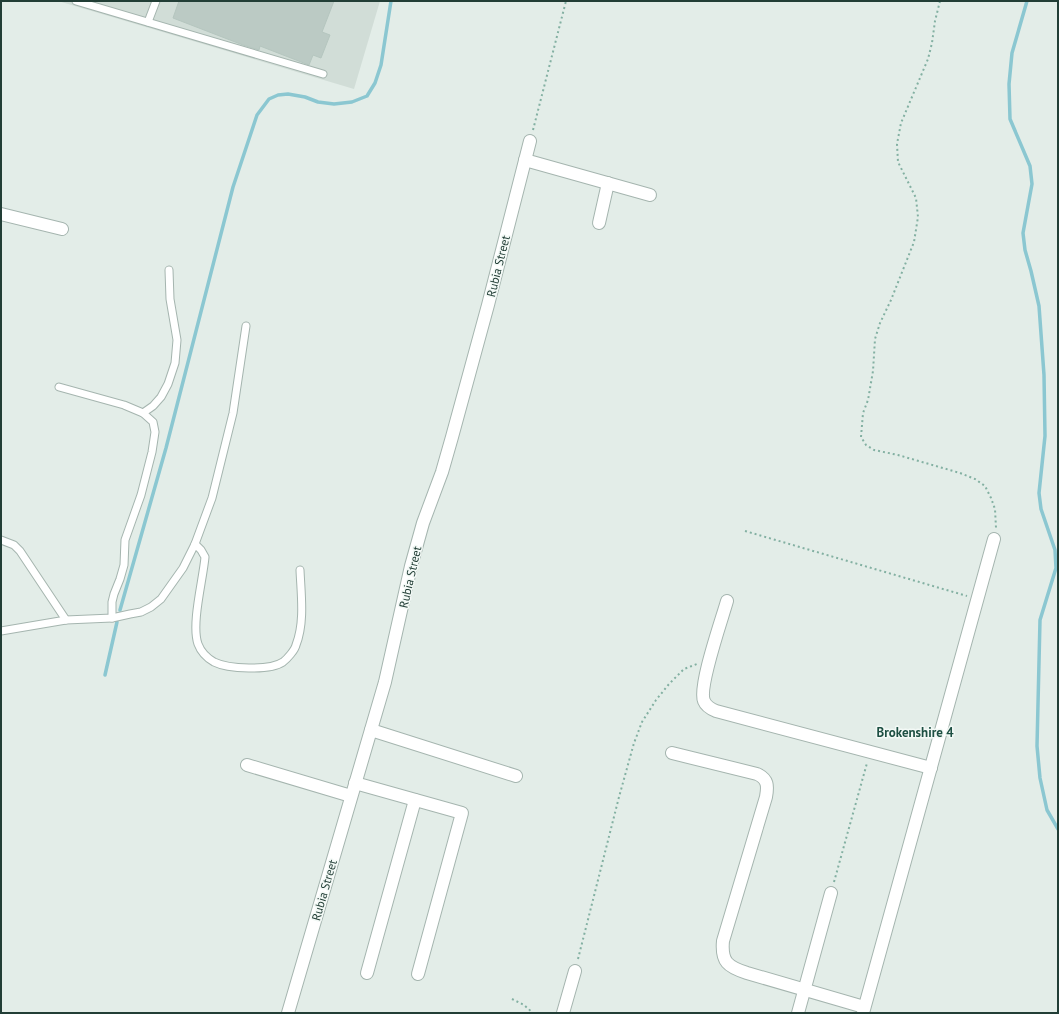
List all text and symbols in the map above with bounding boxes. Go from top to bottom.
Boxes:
street label: Rubia Street [483,234,513,298]
street label: Rubia Street [396,545,424,609]
district label: Brokenshire 4 [876,724,954,741]
street label: Rubia Street [308,858,340,922]

